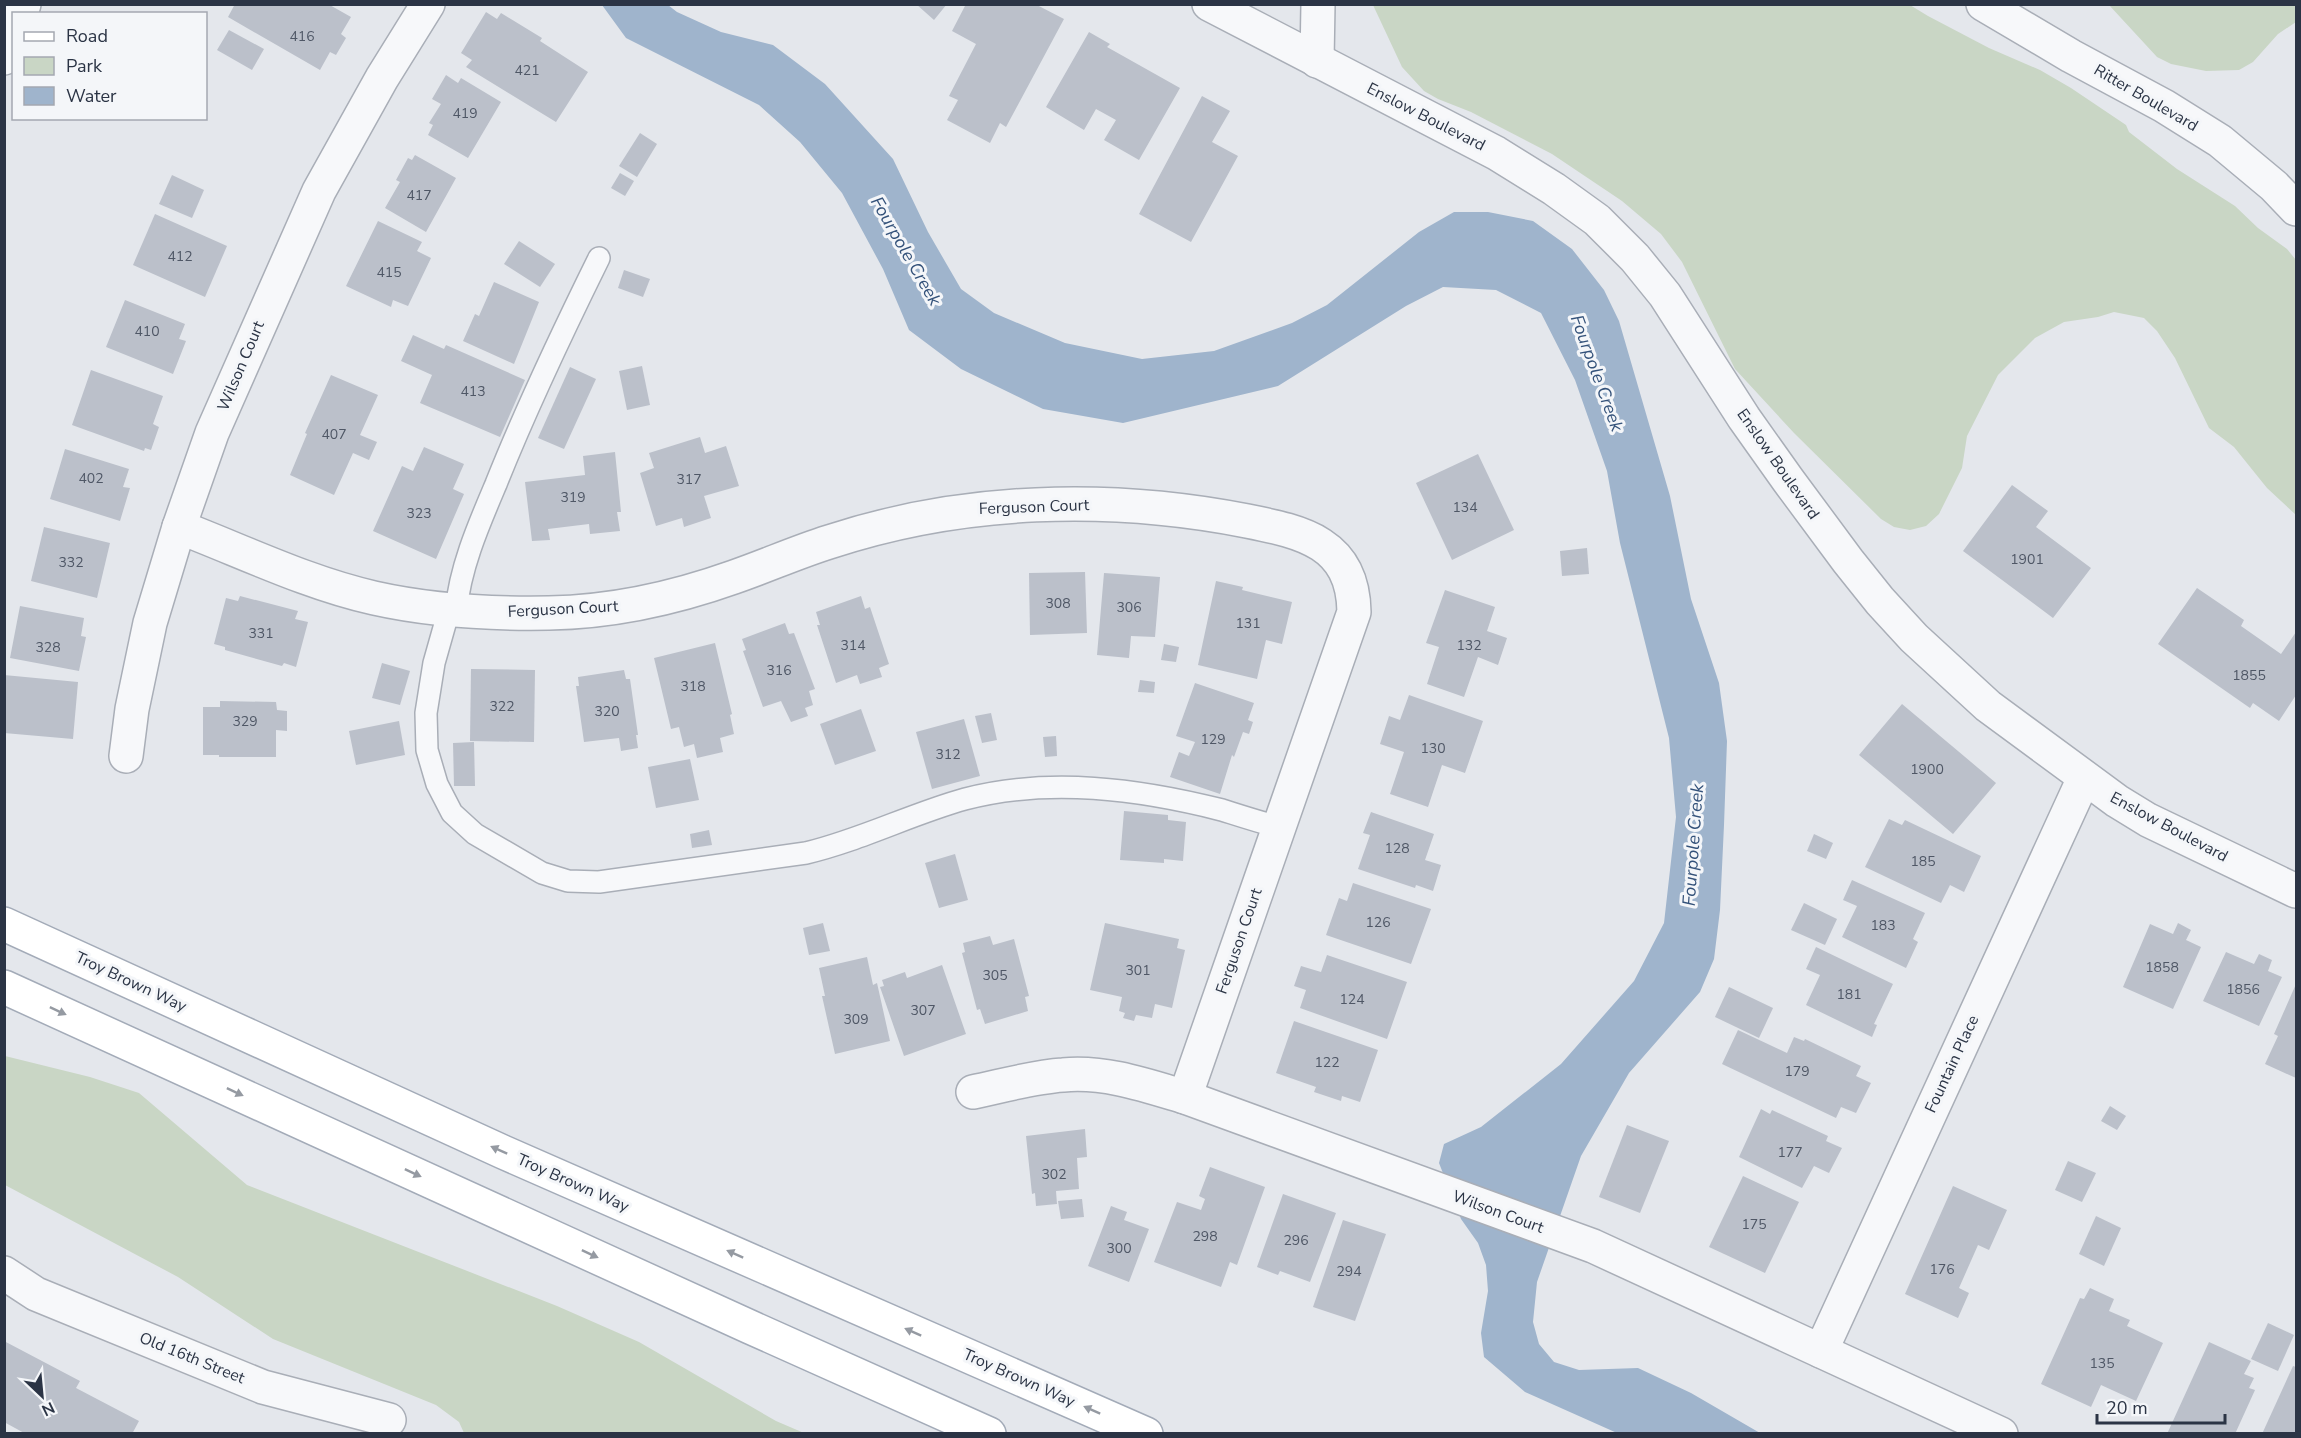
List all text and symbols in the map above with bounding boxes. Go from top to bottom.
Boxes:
legend [12,12,207,120]
text: Road [66,24,108,48]
house number: 416 [289,27,315,46]
text: Park [66,54,103,78]
street label: Ritter Boulevard [2090,59,2202,137]
house number: 421 [514,61,540,80]
street label: Enslow Boulevard [1363,78,1489,156]
text: Water [66,84,117,108]
house number: 419 [452,104,478,123]
house number: 417 [406,186,432,205]
water label: Fourpole Creek [865,192,948,311]
house number: 412 [167,247,193,266]
house number: 415 [376,263,402,282]
water label: Fourpole Creek [1565,311,1630,436]
street label: Wilson Court [212,317,270,414]
house number: 410 [134,322,160,341]
house number: 413 [460,382,486,401]
street label: Enslow Boulevard [1732,404,1824,524]
house number: 407 [321,425,347,444]
house number: 402 [78,469,104,488]
house number: 317 [676,470,702,489]
house number: 319 [560,488,586,507]
street label: Ferguson Court [978,494,1090,520]
house number: 134 [1452,498,1478,517]
house number: 323 [406,504,432,523]
house number: 1901 [2010,550,2044,569]
house number: 332 [58,553,84,572]
house number: 308 [1045,594,1071,613]
street label: Ferguson Court [507,595,619,623]
house number: 306 [1116,598,1142,617]
house number: 131 [1235,614,1261,633]
house number: 331 [248,624,274,643]
house number: 314 [840,636,866,655]
house number: 132 [1456,636,1482,655]
house number: 328 [35,638,61,657]
house number: 316 [766,661,792,680]
house number: 1855 [2232,666,2266,685]
house number: 318 [680,677,706,696]
house number: 322 [489,697,515,716]
house number: 320 [594,702,620,721]
house number: 329 [232,712,258,731]
house number: 129 [1200,730,1226,749]
house number: 130 [1420,739,1446,758]
house number: 312 [935,745,961,764]
house number: 1900 [1910,760,1944,779]
water label: Fourpole Creek [1677,782,1709,907]
street label: Enslow Boulevard [2106,787,2232,867]
house number: 128 [1384,839,1410,858]
house number: 185 [1910,852,1936,871]
street label: Ferguson Court [1211,885,1268,997]
house number: 126 [1365,913,1391,932]
house number: 183 [1870,916,1896,935]
street label: Troy Brown Way [72,947,191,1018]
house number: 1858 [2145,958,2179,977]
house number: 301 [1125,961,1151,980]
house number: 305 [982,966,1008,985]
house number: 1856 [2226,980,2260,999]
house number: 181 [1836,985,1862,1004]
house number: 124 [1339,990,1365,1009]
house number: 307 [910,1001,936,1020]
one-way arrow [49,1007,66,1016]
house number: 309 [843,1010,869,1029]
street label: Fountain Place [1920,1012,1984,1116]
house number: 122 [1314,1053,1340,1072]
house number: 179 [1784,1062,1810,1081]
one-way arrow [227,1088,244,1097]
house number: 177 [1777,1143,1803,1162]
one-way arrow [489,1145,507,1155]
street label: Troy Brown Way [514,1148,633,1218]
house number: 302 [1041,1165,1067,1184]
one-way arrow [404,1169,421,1178]
street label: Wilson Court [1449,1185,1547,1239]
house number: 175 [1741,1215,1767,1234]
house number: 298 [1192,1227,1218,1246]
house number: 296 [1283,1231,1309,1250]
house number: 300 [1106,1239,1132,1258]
one-way arrow [726,1249,743,1258]
one-way arrow [581,1250,599,1260]
house number: 176 [1929,1260,1955,1279]
house number: 294 [1336,1262,1362,1281]
street label: Old 16th Street [136,1327,248,1389]
one-way arrow [904,1327,922,1337]
street label: Troy Brown Way [960,1343,1079,1413]
house number: 135 [2089,1354,2115,1373]
north arrow [12,1366,72,1426]
scale bar [2097,1387,2224,1425]
text: N [38,1396,58,1421]
text: 20 m [2106,1396,2148,1420]
one-way arrow [1083,1405,1101,1414]

